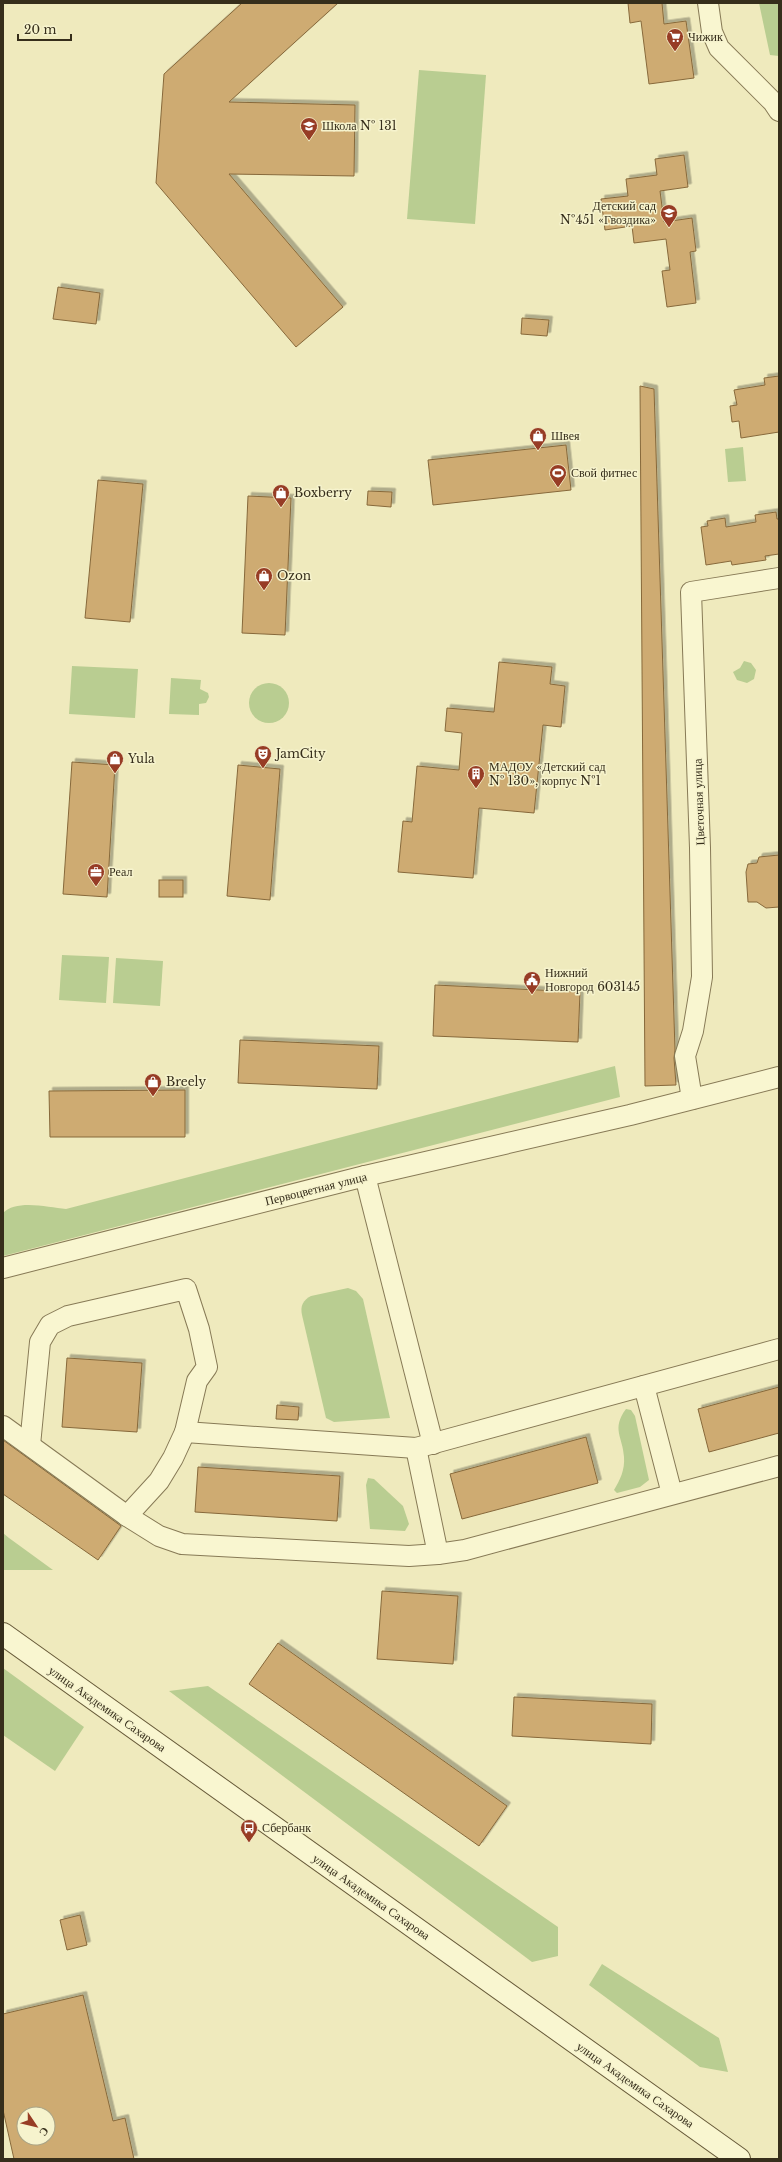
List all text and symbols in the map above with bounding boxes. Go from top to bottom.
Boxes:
scale bar [18,16,71,42]
text: 20 m [24,22,56,37]
supermarket icon: Чижик [665,27,685,52]
place label: Чижик [688,29,723,44]
school or university icon: Школа № 131 [299,116,319,141]
place label: Школа № 131 [322,118,397,133]
place label: Детский сад №451 «Гвоздика» [560,198,656,227]
school or university icon: Детский сад №451 «Гвоздика» [659,203,679,228]
shop icon: Швея [528,426,548,451]
place label: Швея [551,428,580,443]
sports icon: Свой фитнес [548,463,568,488]
place label: Свой фитнес [571,465,637,480]
shop icon: Boxberry [271,483,291,508]
place label: Boxberry [294,485,352,500]
shop icon: Ozon [254,566,274,591]
place label: Ozon [277,568,311,583]
theatre icon: JamCity [253,744,273,769]
place label: JamCity [274,746,326,761]
shop icon: Yula [105,749,125,774]
place label: Yula [127,751,155,766]
street label: Цветочная улица [689,758,708,846]
place label: МАДОУ «Детский сад № 130», корпус №1 [489,759,606,788]
building icon: МАДОУ «Детский сад № 130», корпус №1 [466,764,486,789]
office icon: Реал [86,862,106,887]
place label: Реал [109,864,132,879]
place label: Нижний Новгород 603145 [545,965,640,994]
public building icon: Нижний Новгород 603145 [522,970,542,995]
shop icon: Breely [143,1072,163,1097]
place label: Breely [166,1074,206,1089]
street label: Первоцветная улица [263,1168,369,1208]
street label: улица Академика Сахарова [46,1662,169,1755]
bus stop icon: Сбербанк [239,1818,259,1843]
place label: Сбербанк [262,1820,311,1835]
street label: улица Академика Сахарова [310,1850,433,1943]
street label: улица Академика Сахарова [574,2038,697,2131]
north arrow [16,2106,56,2146]
text: С [36,2124,52,2139]

